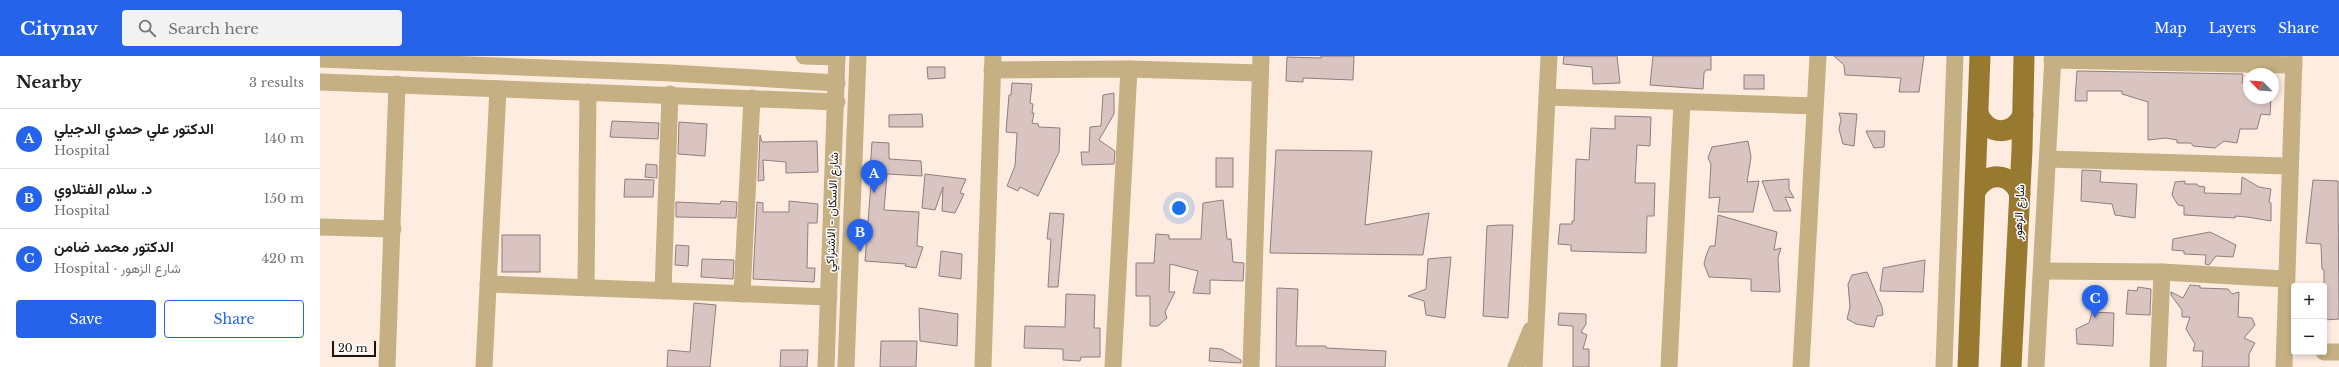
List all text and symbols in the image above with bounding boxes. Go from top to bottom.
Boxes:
search box [122,10,402,46]
text: Citynav [20,17,98,40]
icon: search [136,17,158,39]
text: Search here [168,19,259,38]
text: Map [2154,19,2187,37]
text: Layers [2209,19,2256,37]
text: Share [2278,19,2319,37]
north arrow [2243,68,2279,104]
text: Nearby [16,72,82,93]
text: 3 results [249,74,304,91]
text: الدكتور علي حمدي الدجيلي [54,119,214,138]
text: A [24,130,34,147]
text: 140 m [264,130,304,147]
text: Hospital [54,142,110,159]
street label: شارع الاسكان - الاشتراكي [822,152,844,272]
pin: A [861,160,887,193]
text: د. سلام الفتلاوي [54,179,152,198]
street label: شارع الزهور [2010,184,2029,241]
text: B [24,190,34,207]
text: 150 m [264,190,304,207]
your location [1169,198,1189,218]
text: Hospital [54,202,110,219]
pin: B [847,219,873,252]
text: الدكتور محمد ضامن [54,237,174,256]
text: C [24,250,34,267]
text: 420 m [261,250,304,267]
text: Hospital · شارع الزهور [54,260,181,277]
map controls [2291,283,2327,355]
button: + [2291,283,2327,319]
pin: C [2082,285,2108,318]
button: Save [16,300,156,338]
button: Share [164,300,304,338]
button: − [2291,319,2327,355]
scale bar [332,339,376,358]
text: 20 m [338,341,368,355]

